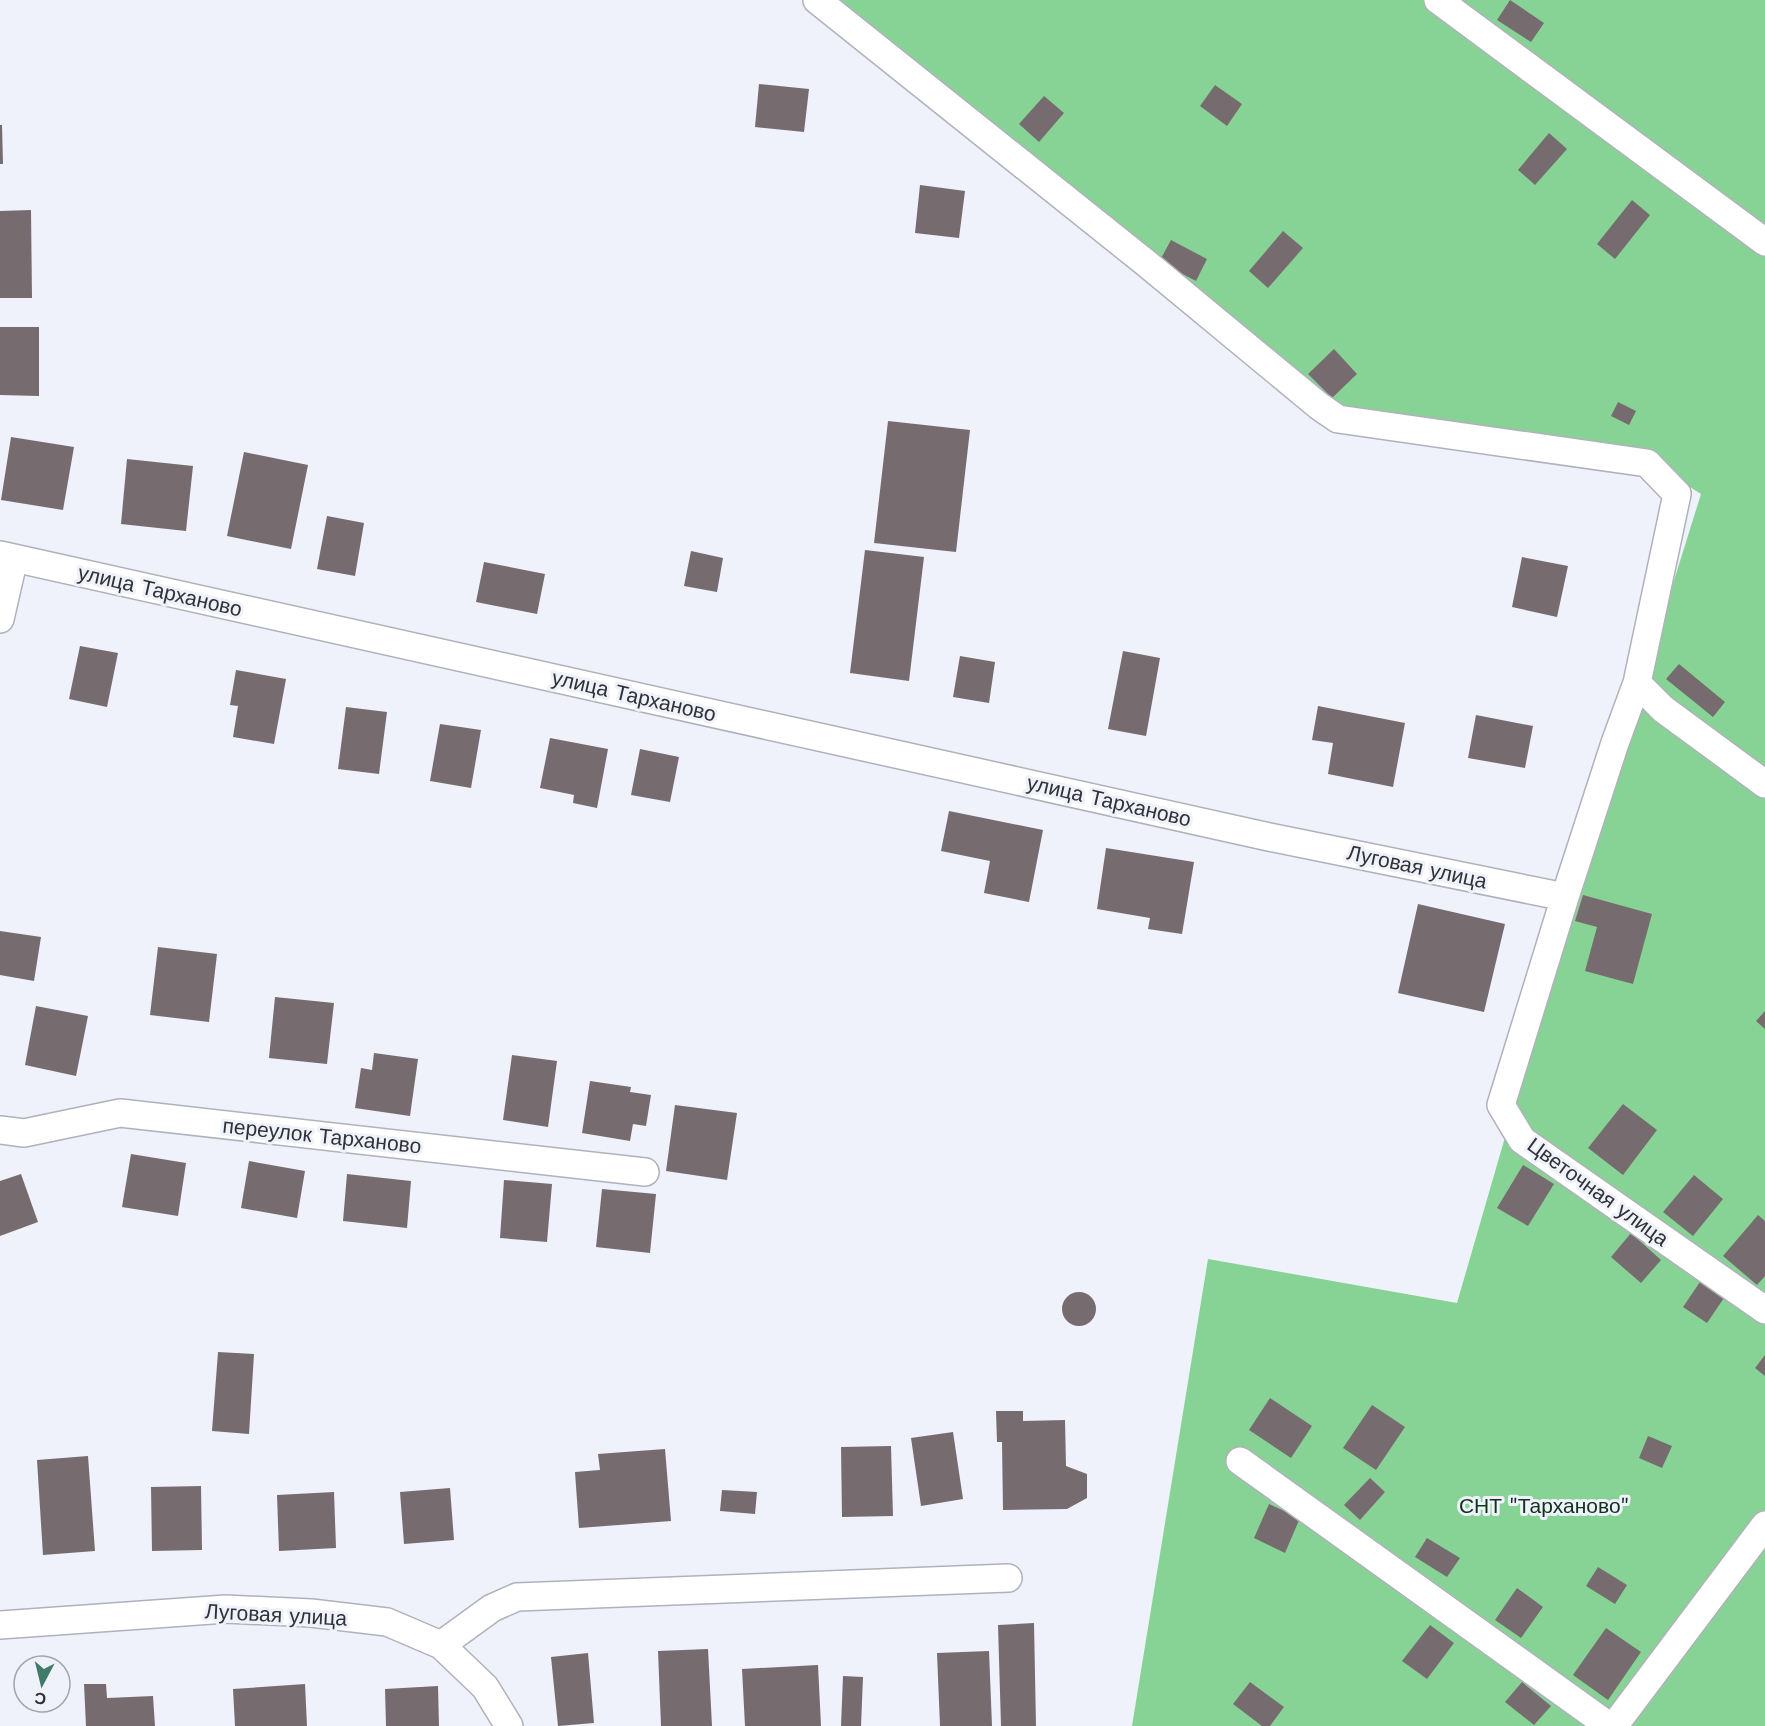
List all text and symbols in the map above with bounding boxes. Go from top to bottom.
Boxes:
street label: улица Тарханово [76,559,245,622]
street label: улица Тарханово [550,664,719,727]
street label: улица Тарханово [1025,769,1194,832]
street label: Луговая улица [1345,839,1490,894]
street label: переулок Тарханово [222,1113,423,1158]
street label: Цветочная улица [1523,1132,1674,1251]
park label: СНТ "Тарханово" [1459,1493,1629,1518]
street label: Луговая улица [204,1598,348,1631]
north arrow [12,1654,72,1714]
text: С [33,1688,47,1709]

